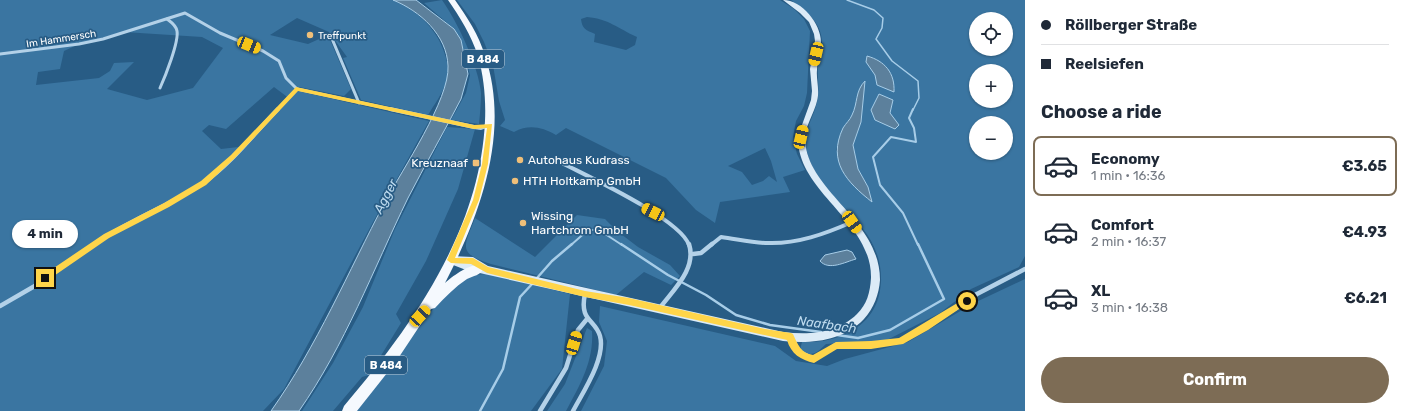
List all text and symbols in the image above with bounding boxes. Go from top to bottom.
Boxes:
map controls [969,12,1013,160]
button: locate [969,12,1013,56]
text: Röllberger Straße [1065,16,1197,34]
street label: Im Hammersch [25,28,97,50]
marker: Treffpunkt [305,30,315,40]
place label: Treffpunkt [318,30,366,42]
car [236,35,262,55]
car [807,41,825,67]
road number: B 484 [462,50,504,68]
text: Reelsiefen [1065,55,1144,73]
button: + [969,64,1013,108]
text: Choose a ride [1041,101,1162,123]
button: − [969,116,1013,160]
car [792,124,810,150]
icon: car [1043,148,1079,184]
text: Economy [1091,150,1160,168]
place label: Autohaus Kudrass [528,153,630,167]
marker: Autohaus Kudrass [515,155,525,165]
place label: Kreuznaaf [411,156,468,170]
text: €3.65 [1342,157,1387,175]
marker: Kreuznaaf [471,158,481,168]
text: 1 min · 16:36 [1091,168,1165,183]
place label: HTH Holtkamp GmbH [523,174,641,188]
water label: Agger [370,176,402,217]
marker: HTH Holtkamp GmbH [510,176,520,186]
car [640,201,666,223]
place label: Wissing Hartchrom GmbH [531,209,629,237]
car [840,209,864,235]
icon: car [1043,214,1079,250]
text: Comfort [1091,216,1154,234]
marker: Wissing Hartchrom GmbH [518,218,528,228]
callout: 4 min [12,220,78,248]
text: €4.93 [1342,223,1387,241]
text: 4 min [27,226,63,241]
text: 2 min · 16:37 [1091,234,1166,249]
route end [36,269,54,287]
icon: car [1043,280,1079,316]
text: XL [1091,282,1110,300]
text: €6.21 [1344,289,1387,307]
route start [958,292,976,310]
text: 3 min · 16:38 [1091,300,1168,315]
car [407,303,433,329]
water label: Naafbach [796,313,858,336]
car [565,330,583,356]
road number: B 484 [365,356,407,374]
button: Confirm [1041,357,1389,403]

